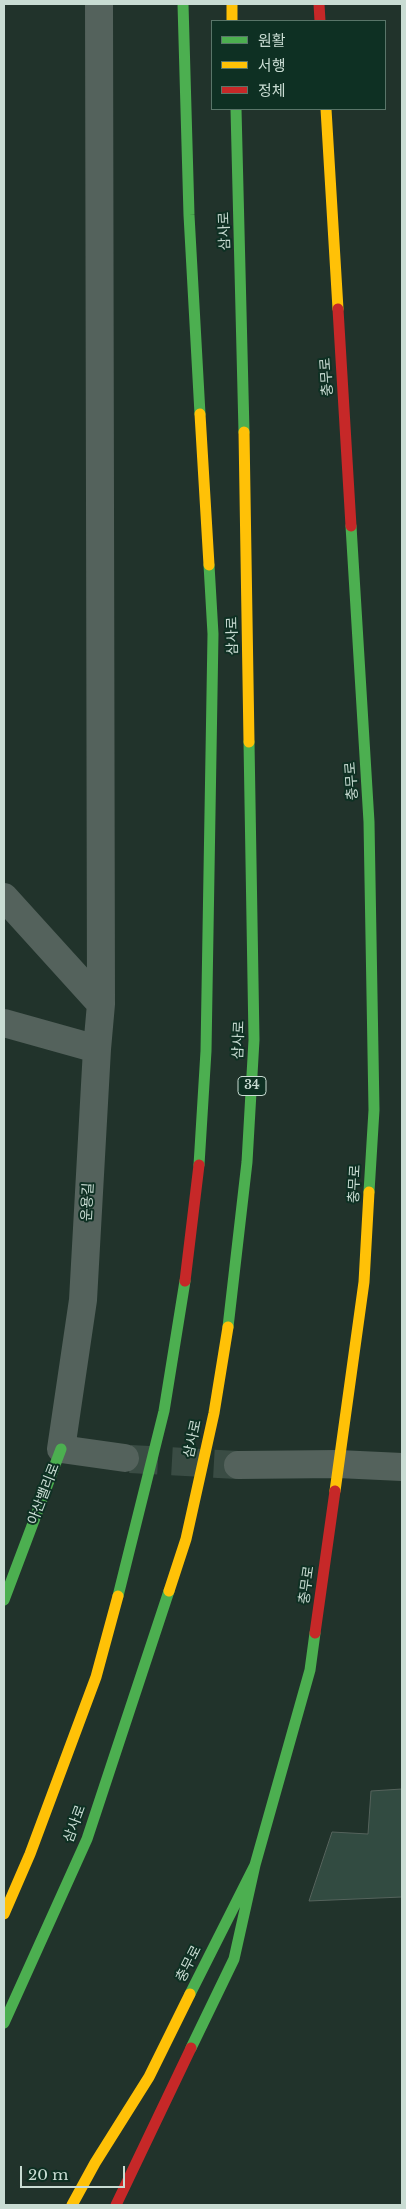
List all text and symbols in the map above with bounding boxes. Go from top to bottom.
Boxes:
legend [211,20,386,110]
text: 원활 [258,31,286,50]
text: 서행 [258,56,286,75]
text: 정체 [258,81,286,100]
street label: 삼사로 [216,211,234,251]
street label: 충무로 [317,357,337,397]
street label: 삼사로 [224,617,242,655]
street label: 충무로 [342,761,362,801]
street label: 삼사로 [230,1020,248,1060]
road number: 34 [238,1076,266,1096]
street label: 충무로 [346,1164,364,1204]
street label: 운용길 [79,1182,97,1222]
street label: 삼사로 [181,1418,205,1460]
street label: 아산밸리로 [25,1461,63,1527]
street label: 충무로 [296,1565,318,1605]
street label: 삼사로 [60,1803,90,1845]
street label: 충무로 [173,1943,205,1985]
scale bar [22,2156,128,2188]
text: 20 m [28,2165,68,2184]

